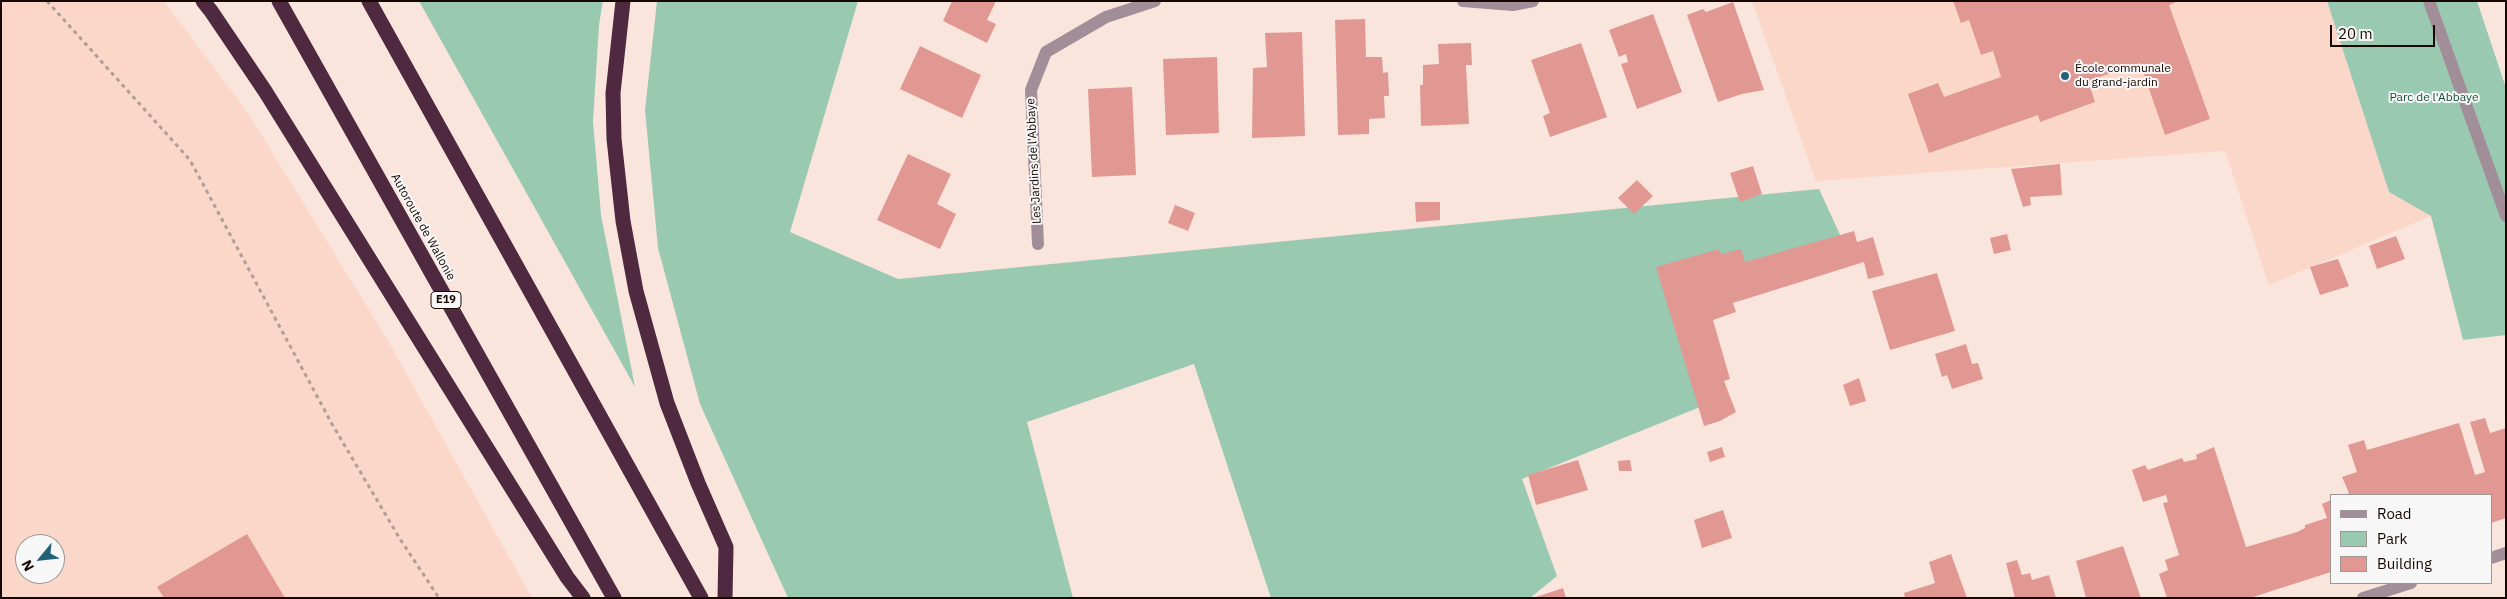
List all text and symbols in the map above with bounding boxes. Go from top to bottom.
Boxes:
scale bar [2332,15,2437,47]
text: 20 m [2338,24,2373,43]
place label: École communale du grand-jardin [2075,62,2171,90]
marker: École communale du grand-jardin [2059,70,2071,82]
park label: Parc de l'Abbaye [2389,91,2479,105]
street label: Les Jardins de l'Abbaye [1024,98,1044,224]
street label: Autoroute de Wallonie [388,171,458,283]
road number: E19 [431,292,461,308]
legend [2330,494,2492,584]
text: Road [2377,504,2412,523]
text: Park [2377,529,2407,548]
north arrow [15,534,65,584]
text: Building [2377,554,2432,573]
text: N [17,557,38,574]

